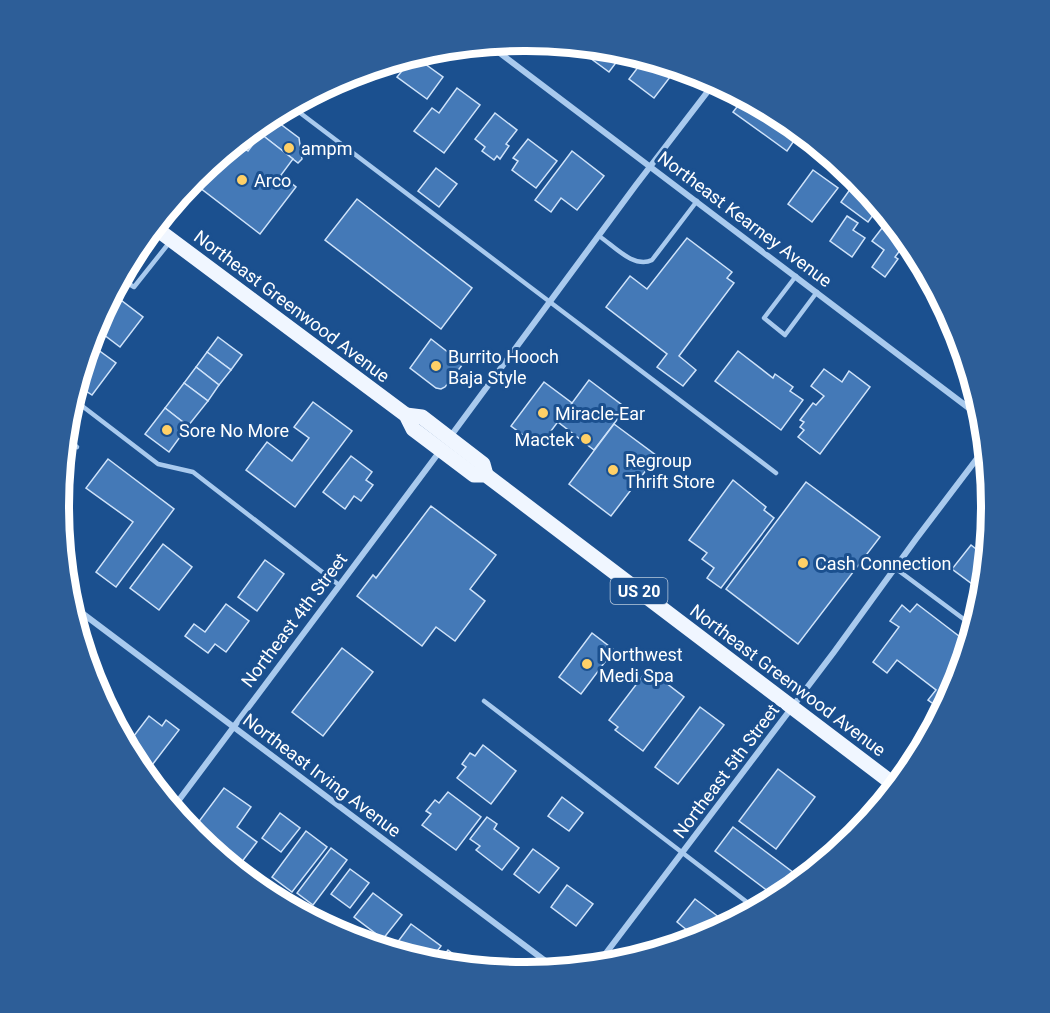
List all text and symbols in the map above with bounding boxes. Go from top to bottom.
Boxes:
place label: ampm [301,138,352,159]
marker: ampm [282,141,296,155]
street label: Northeast Kearney Avenue [654,147,836,291]
place label: Arco [254,170,291,191]
marker: Arco [235,173,249,187]
street label: Northeast Greenwood Avenue [190,226,394,386]
place label: Burrito Hooch Baja Style [448,346,559,388]
marker: Burrito Hooch Baja Style [429,359,443,373]
place label: Miracle-Ear [555,403,645,424]
marker: Miracle-Ear [536,406,550,420]
place label: Sore No More [179,420,289,441]
marker: Sore No More [160,423,174,437]
place label: Mactek [515,429,575,450]
marker: Mactek [579,432,593,446]
place label: Regroup Thrift Store [625,450,715,492]
marker: Regroup Thrift Store [606,463,620,477]
street label: Northeast 4th Street [237,549,351,691]
place label: Cash Connection [815,553,951,574]
marker: Cash Connection [796,556,810,570]
road number: US 20 [610,578,668,604]
street label: Northeast Greenwood Avenue [686,600,890,760]
place label: Northwest Medi Spa [599,644,683,686]
marker: Northwest Medi Spa [580,657,594,671]
street label: Northeast 5th Street [669,700,783,842]
street label: Northeast Irving Avenue [239,709,405,841]

